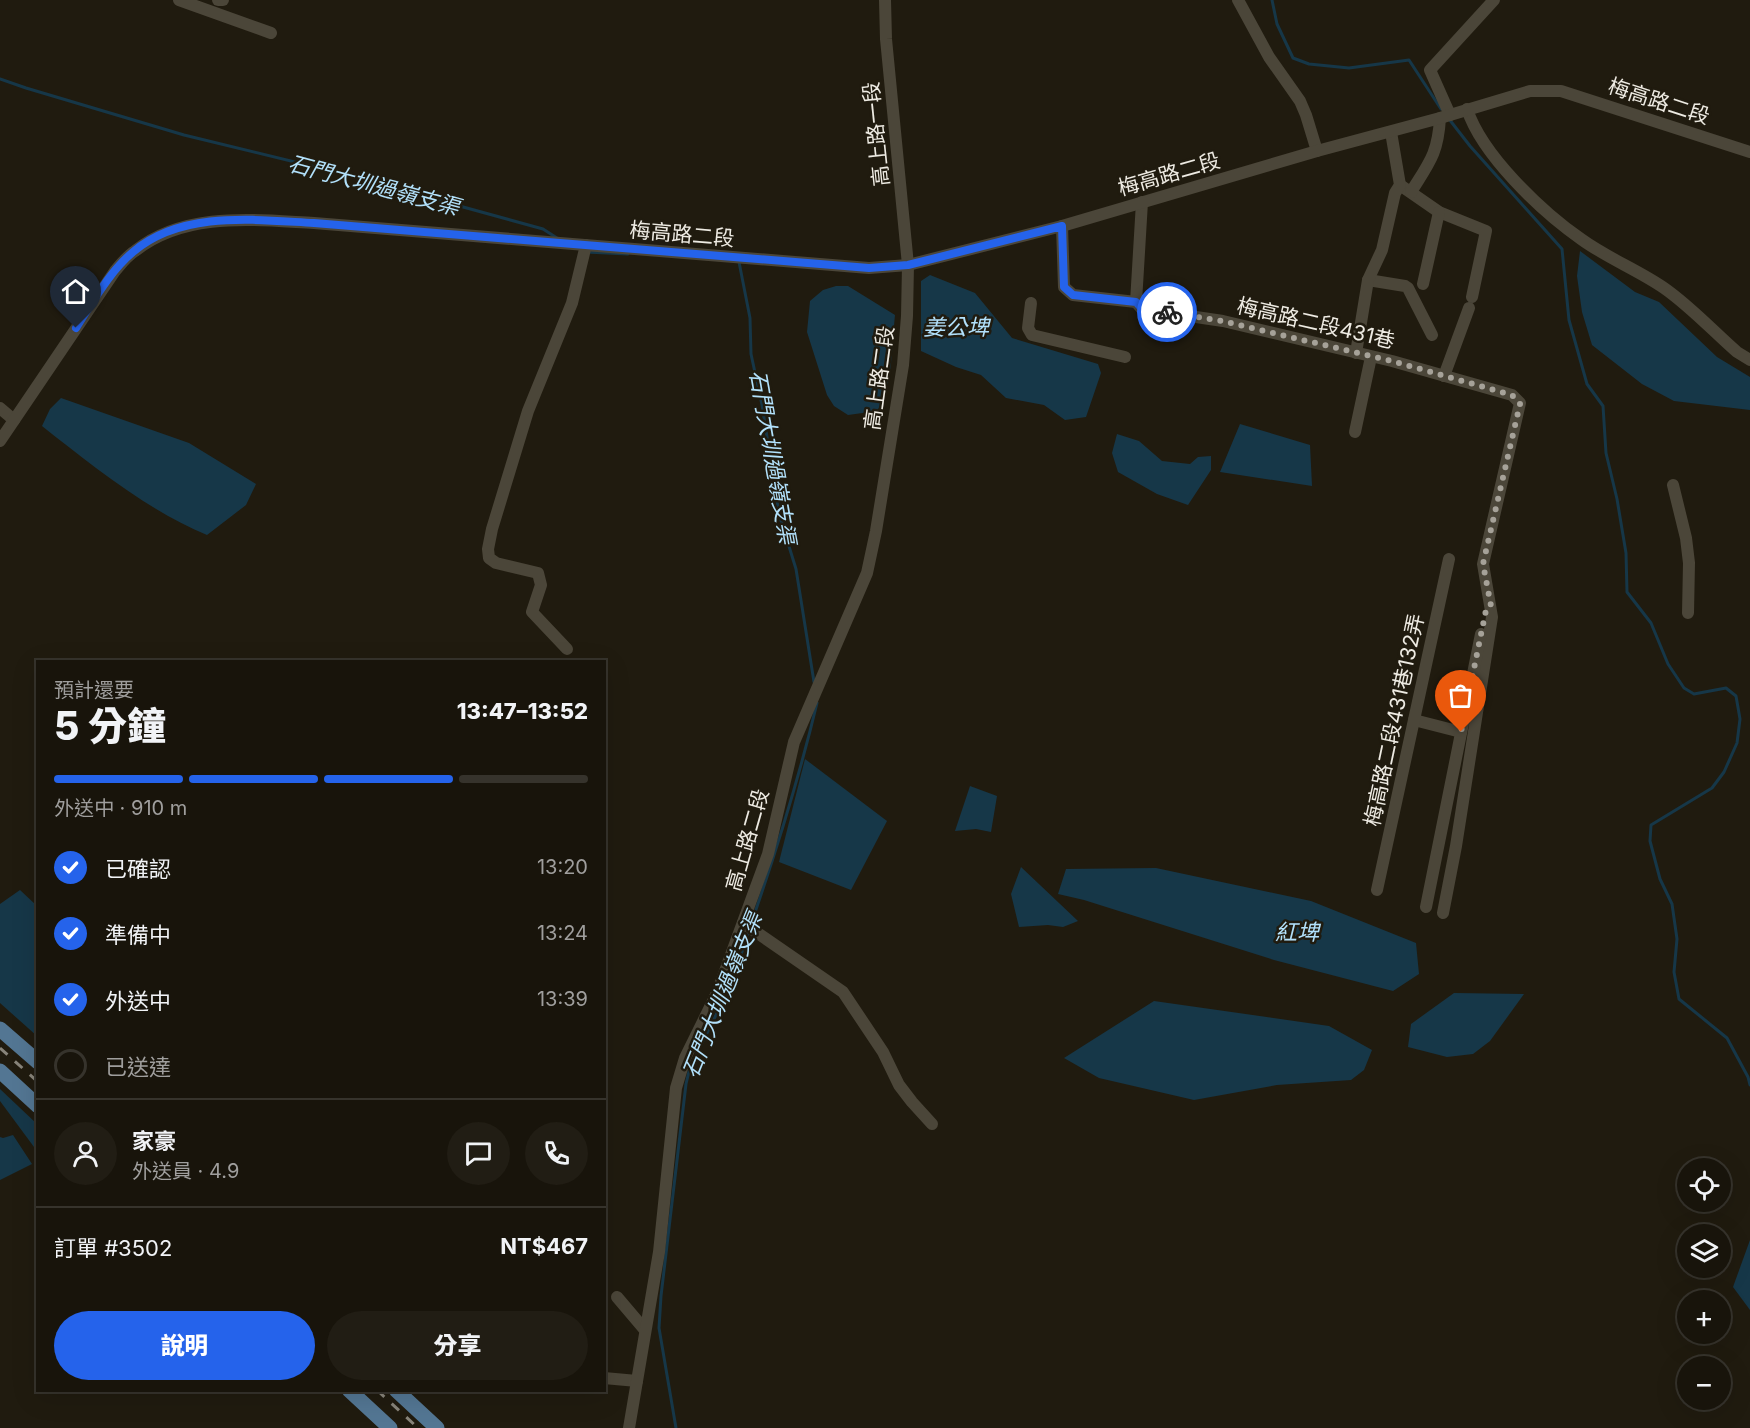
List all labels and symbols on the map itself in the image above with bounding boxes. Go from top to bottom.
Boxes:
street label: 梅高路二段 [1605,73,1713,129]
street label: 高上路一段 [858,80,894,188]
street label: 梅高路二段 [1115,148,1223,200]
water label: 石門大圳過嶺支渠 [286,150,465,221]
street label: 梅高路二段 [629,217,735,251]
pin [50,266,101,328]
courier [1137,282,1197,342]
street label: 梅高路二段431巷 [1235,293,1397,353]
water label: 姜公埤 [923,314,992,340]
street label: 高上路二段 [859,324,899,432]
water label: 石門大圳過嶺支渠 [745,368,802,549]
street label: 梅高路二段431巷132弄 [1359,612,1429,828]
pin [1435,670,1486,732]
street label: 高上路二段 [721,786,773,894]
water label: 石門大圳過嶺支渠 [677,906,768,1081]
water label: 紅埤 [1275,919,1322,945]

